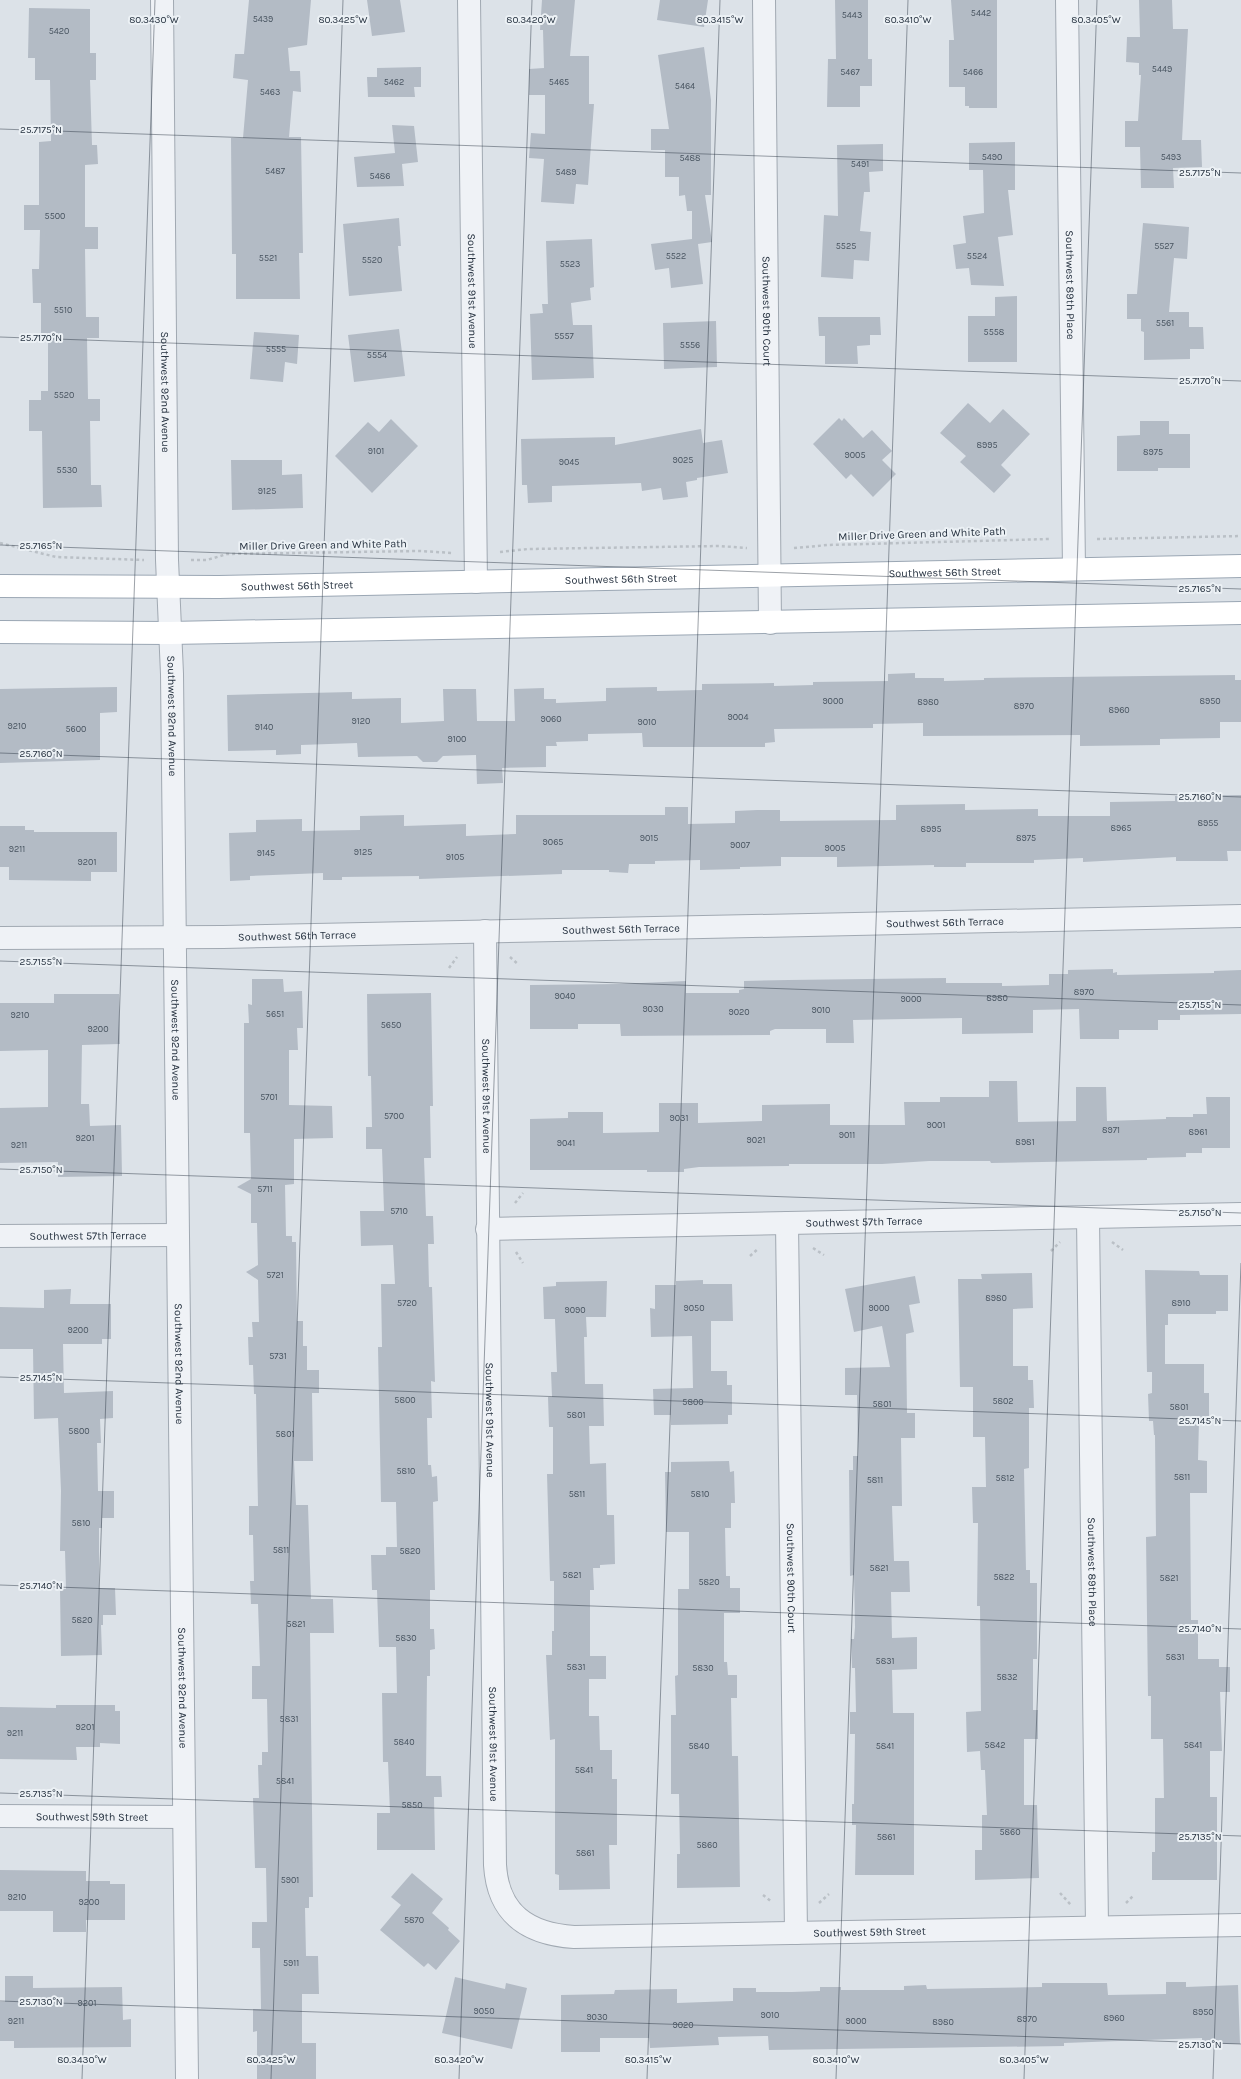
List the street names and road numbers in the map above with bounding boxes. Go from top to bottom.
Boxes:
street label: Southwest 89th Place [1063,230,1078,340]
street label: Southwest 91st Avenue [465,233,480,349]
street label: Southwest 90th Court [760,256,774,366]
street label: Southwest 92nd Avenue [158,331,173,453]
street label: Miller Drive Green and White Path [838,525,1006,543]
street label: Miller Drive Green and White Path [239,537,407,553]
street label: Southwest 56th Street [888,564,1001,580]
street label: Southwest 56th Street [565,571,677,586]
street label: Southwest 56th Street [241,578,353,593]
street label: Southwest 92nd Avenue [165,655,180,777]
street label: Southwest 56th Terrace [886,914,1004,930]
street label: Southwest 56th Terrace [562,921,680,937]
street label: Southwest 56th Terrace [238,928,356,943]
street label: Southwest 92nd Avenue [169,979,183,1101]
street label: Southwest 91st Avenue [480,1038,494,1154]
street label: Southwest 57th Terrace [805,1214,923,1229]
street label: Southwest 57th Terrace [30,1229,147,1242]
street label: Southwest 92nd Avenue [172,1303,187,1425]
street label: Southwest 91st Avenue [483,1362,497,1478]
street label: Southwest 89th Place [1085,1517,1100,1627]
street label: Southwest 90th Court [784,1523,799,1633]
street label: Southwest 92nd Avenue [176,1627,190,1749]
street label: Southwest 91st Avenue [487,1686,501,1802]
street label: Southwest 59th Street [36,1810,148,1823]
street label: Southwest 59th Street [813,1924,926,1939]

